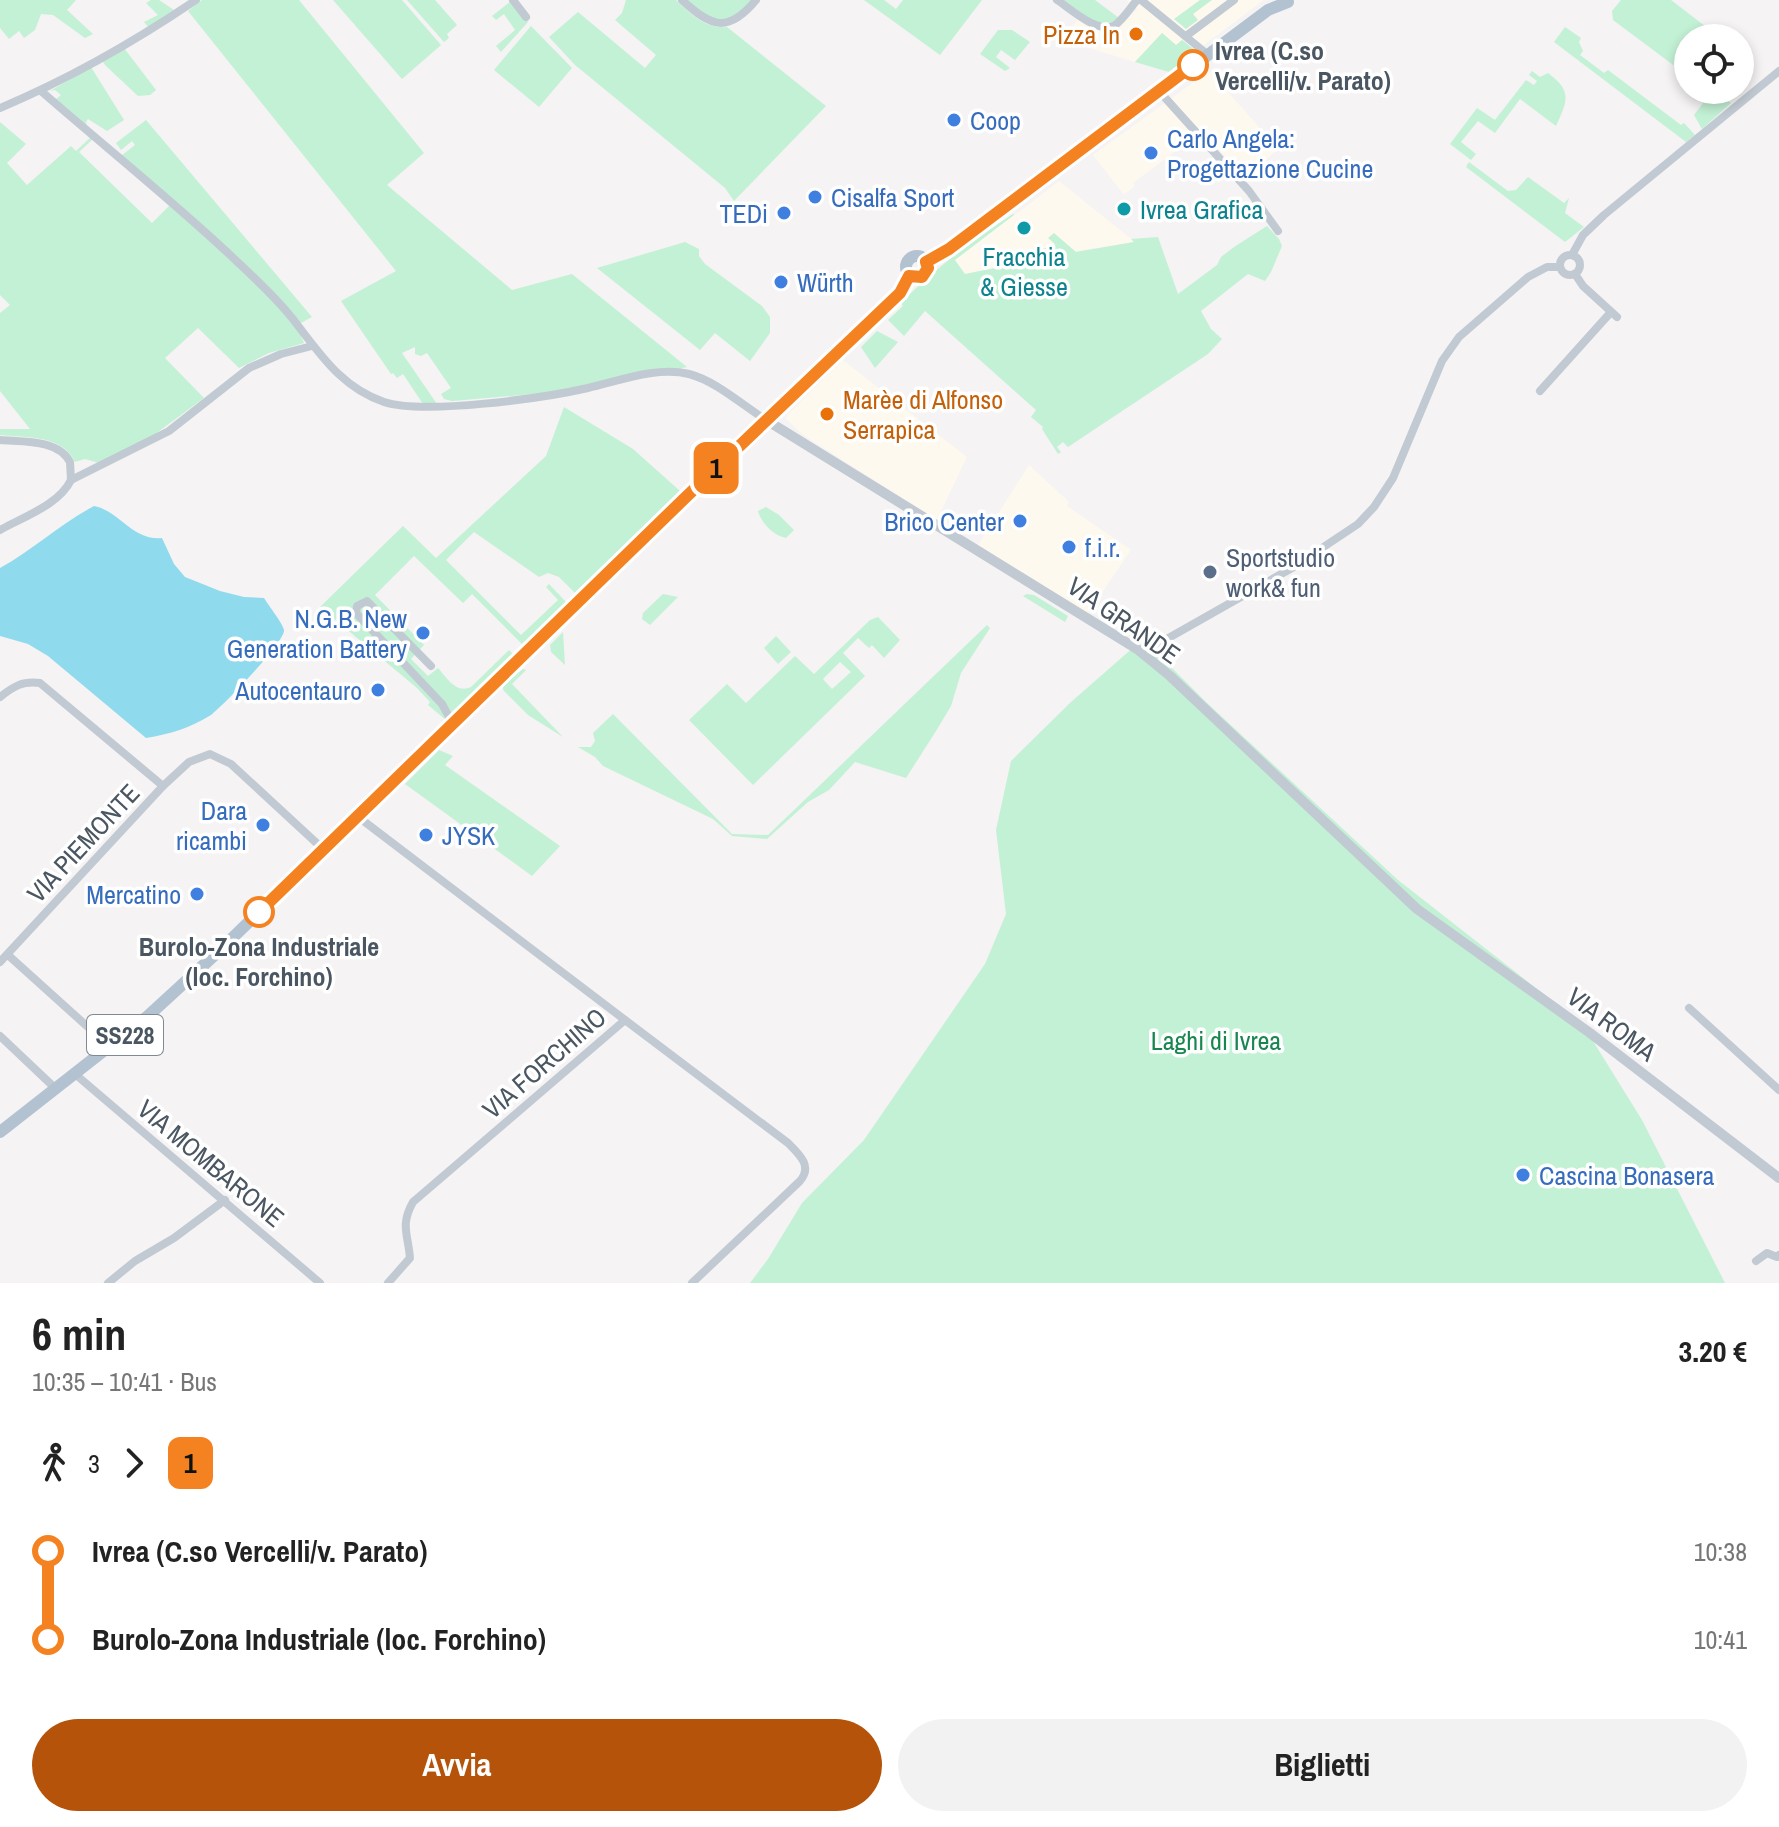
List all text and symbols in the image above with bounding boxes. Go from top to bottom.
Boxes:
place label: Pizza In [1043,17,1120,52]
map controls [1674,24,1754,104]
button: locate [1674,24,1754,104]
marker: Pizza In [1127,25,1145,43]
place label: Ivrea (C.so Vercelli/v. Parato) [1215,33,1391,98]
marker: Ivrea (C.so Vercelli/v. Parato) [1178,50,1208,80]
place label: Coop [970,103,1021,138]
marker: Coop [945,111,963,129]
place label: Carlo Angela: Progettazione Cucine [1167,121,1373,186]
marker: Carlo Angela: Progettazione Cucine [1142,144,1160,162]
place label: Cisalfa Sport [831,180,954,215]
marker: Cisalfa Sport [806,188,824,206]
place label: Ivrea Grafica [1140,192,1263,227]
place label: TEDi [719,196,768,231]
marker: Ivrea Grafica [1115,200,1133,218]
marker: TEDi [775,204,793,222]
marker: Fracchia & Giesse [1015,219,1033,237]
place label: Fracchia & Giesse [980,239,1068,304]
place label: Würth [797,265,854,300]
marker: Würth [772,273,790,291]
place label: Marèe di Alfonso Serrapica [843,382,1003,447]
marker: Marèe di Alfonso Serrapica [818,405,836,423]
line badge: 1 [690,442,742,494]
text: 1 [710,449,722,487]
place label: Brico Center [884,504,1004,539]
marker: Brico Center [1011,512,1029,530]
place label: f.i.r. [1085,530,1121,565]
marker: f.i.r. [1060,538,1078,556]
place label: Sportstudio work& fun [1226,540,1335,605]
marker: Sportstudio work& fun [1201,563,1219,581]
street label: VIA GRANDE [1061,568,1187,672]
place label: N.G.B. New Generation Battery [227,601,408,666]
marker: N.G.B. New Generation Battery [414,624,432,642]
place label: Autocentauro [234,673,362,708]
marker: Autocentauro [369,681,387,699]
street label: VIA PIEMONTE [19,776,147,910]
place label: Dara ricambi [176,793,247,858]
marker: Dara ricambi [254,816,272,834]
place label: JYSK [442,818,495,853]
marker: JYSK [417,826,435,844]
place label: Mercatino [86,877,181,912]
marker: Mercatino [188,885,206,903]
marker: Burolo-Zona Industriale (loc. Forchino) [244,897,274,927]
place label: Burolo-Zona Industriale (loc. Forchino) [139,929,379,994]
street label: VIA ROMA [1560,979,1664,1069]
street label: VIA FORCHINO [475,1000,613,1126]
road number: SS228 [87,1015,163,1055]
park label: Laghi di Ivrea [1151,1023,1281,1058]
street label: VIA MOMBARONE [130,1091,292,1235]
place label: Cascina Bonasera [1539,1158,1715,1193]
marker: Cascina Bonasera [1514,1166,1532,1184]
text: 6 min [32,1304,126,1364]
text: 3.20 € [1679,1331,1747,1371]
text: 10:35 – 10:41 · Bus [32,1364,217,1399]
icon: walk [32,1441,76,1485]
icon: forward [112,1441,156,1485]
text: 1 [184,1444,197,1482]
text: 3 [88,1446,100,1481]
text: Ivrea (C.so Vercelli/v. Parato) [92,1531,428,1571]
text: 10:38 [1694,1534,1747,1569]
text: Burolo-Zona Industriale (loc. Forchino) [92,1619,546,1659]
text: 10:41 [1694,1622,1747,1657]
button: Avvia [32,1719,882,1811]
button: Biglietti [898,1719,1747,1811]

